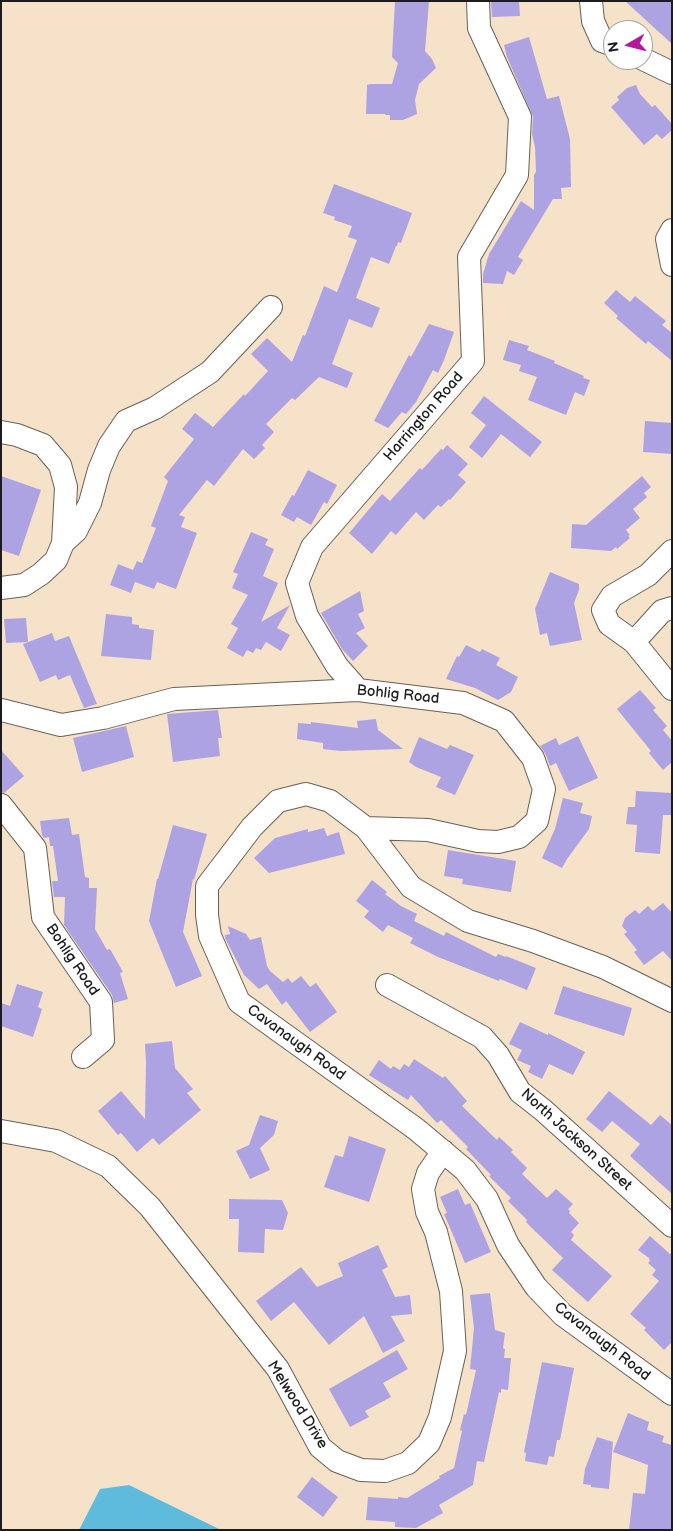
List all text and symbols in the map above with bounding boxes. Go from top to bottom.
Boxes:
north arrow [603,20,653,70]
text: N [604,41,623,53]
street label: Harrington Road [380,369,468,465]
street label: Bohlig Road [356,682,440,708]
street label: Bohlig Road [41,921,103,999]
street label: Cavanaugh Road [243,1001,349,1085]
street label: North Jackson Street [517,1085,635,1195]
street label: Cavanaugh Road [550,1299,654,1385]
street label: Melwood Drive [263,1358,331,1452]

